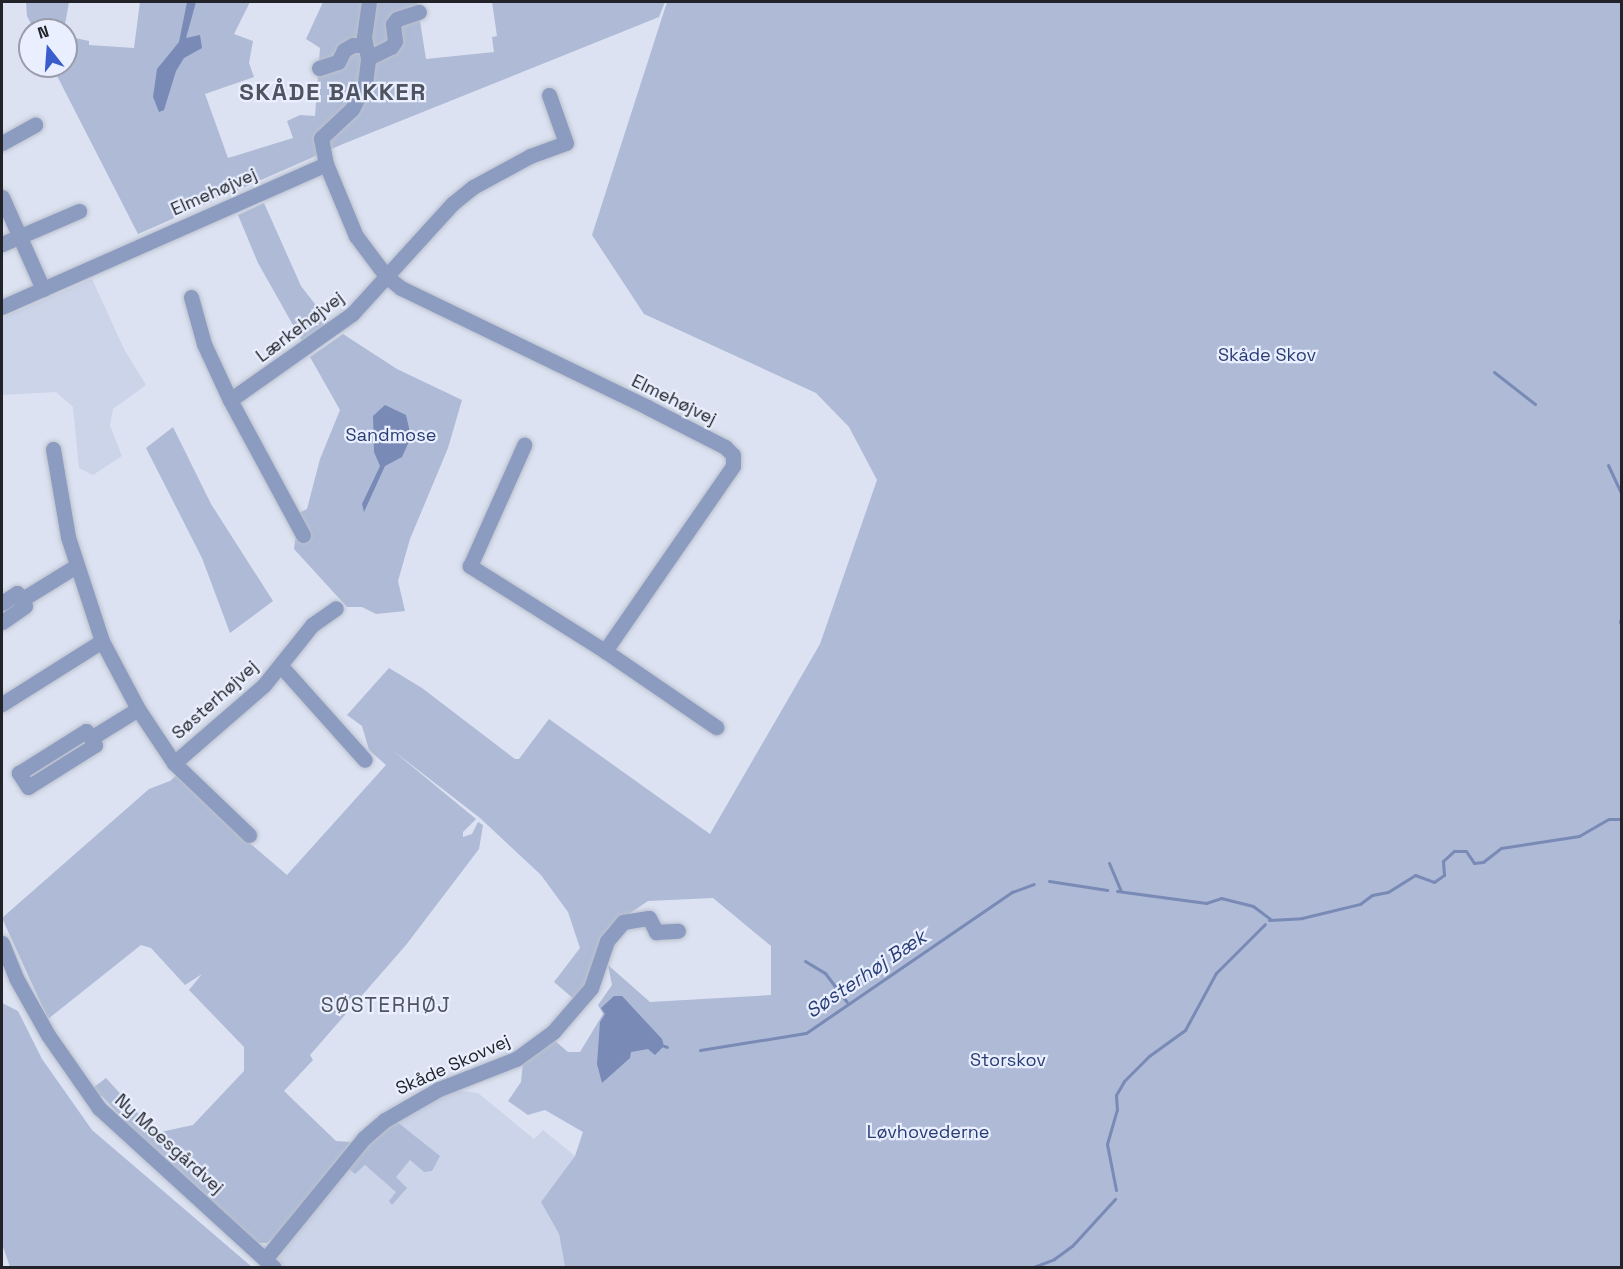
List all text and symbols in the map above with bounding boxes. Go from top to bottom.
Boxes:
north arrow [18,18,78,78]
text: N [35,21,51,44]
district label: SKÅDE BAKKER [239,78,427,106]
street label: Elmehøjvej [168,163,260,221]
street label: Lærkehøjvej [252,287,348,367]
park label: Skåde Skov [1218,344,1316,366]
street label: Elmehøjvej [628,370,720,430]
park label: Sandmose [346,424,436,446]
street label: Søsterhøjvej [168,656,262,744]
water label: Søsterhøj Bæk [801,925,931,1023]
district label: SØSTERHØJ [321,992,451,1018]
street label: Skåde Skovvej [393,1030,513,1100]
park label: Storskov [970,1049,1046,1071]
street label: Ny Moesgårdvej [110,1090,228,1198]
park label: Løvhovederne [867,1121,989,1143]

